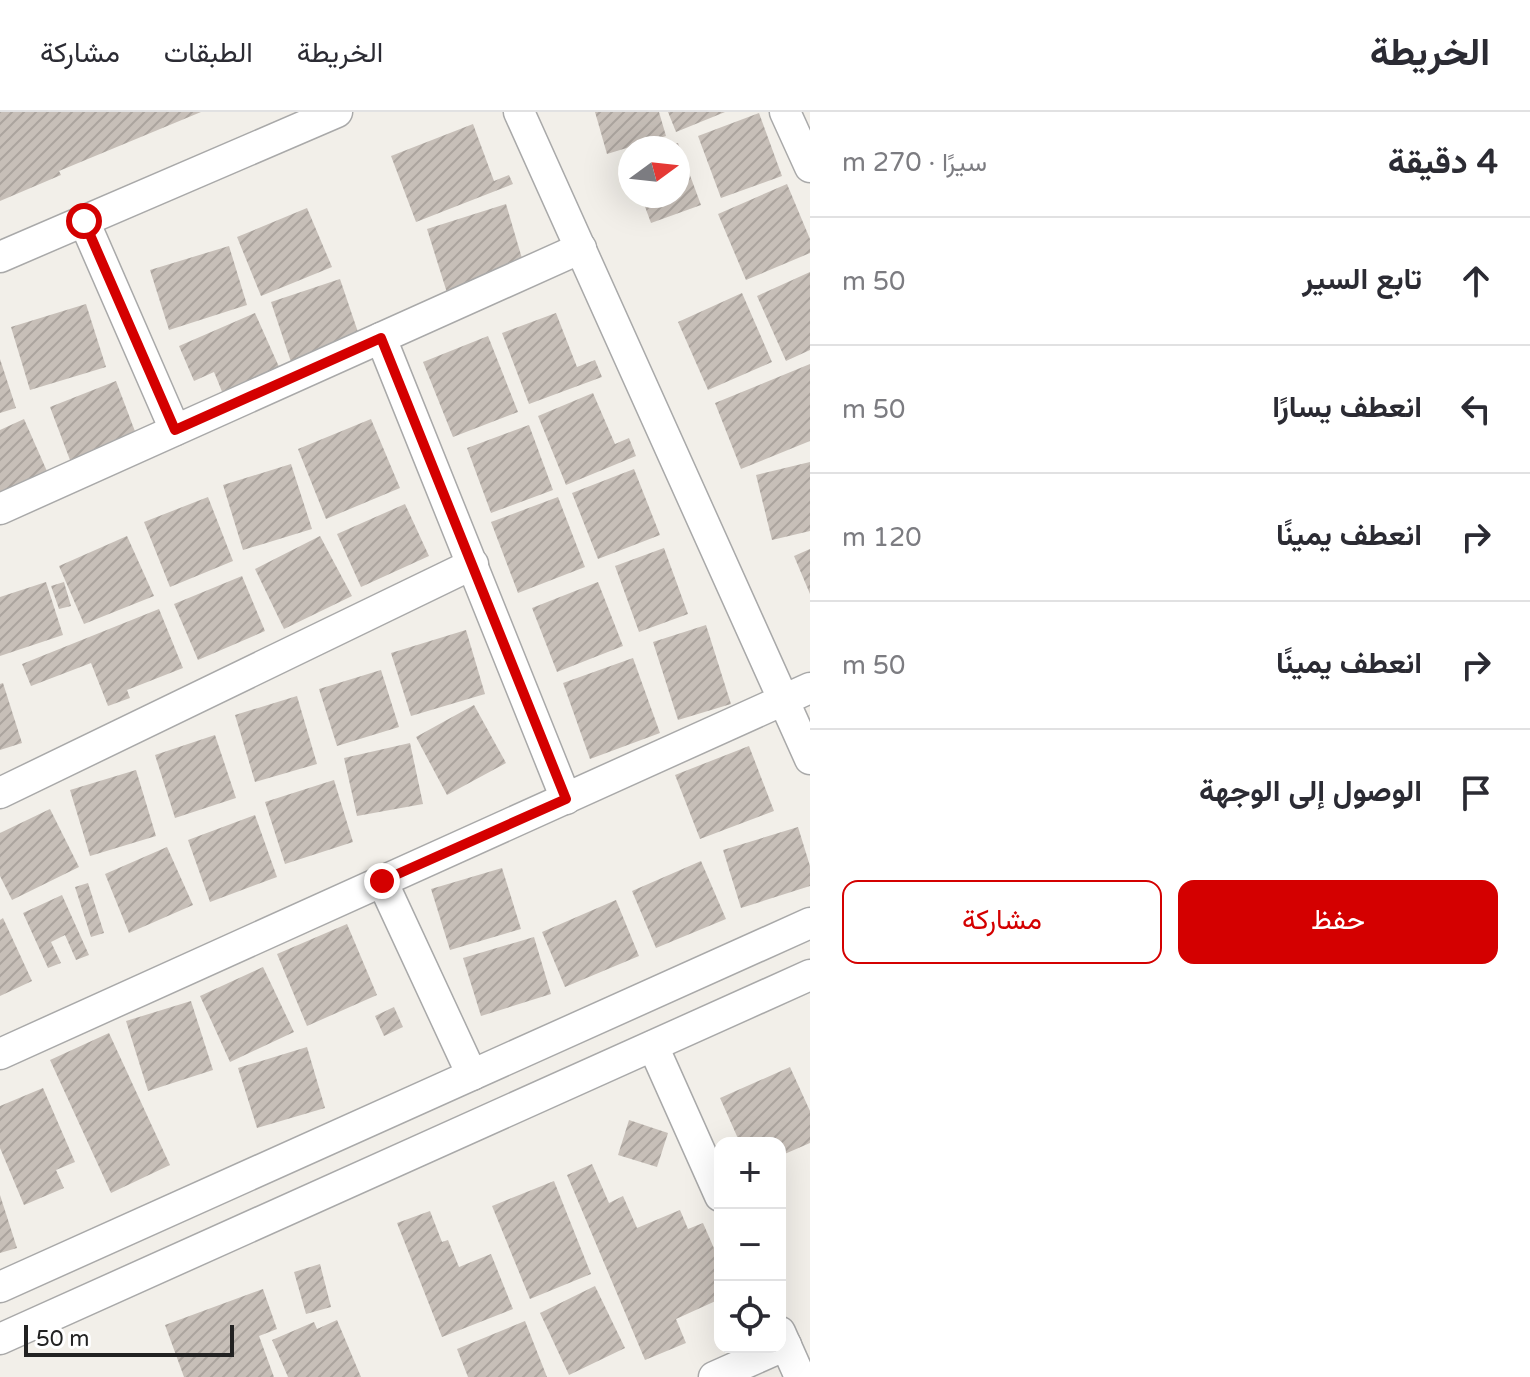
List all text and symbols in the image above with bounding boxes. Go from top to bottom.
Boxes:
text: الخريطة [1370,30,1490,76]
text: مشاركة [40,36,120,70]
text: الطبقات [164,36,253,70]
text: الخريطة [297,36,383,70]
north arrow [618,136,690,208]
text: 4 دقيقة [1388,142,1498,183]
text: سيرًا · 270 m [842,147,987,178]
route start [66,203,102,239]
icon: ahead [1454,259,1498,303]
text: تابع السير [1302,261,1422,298]
text: 50 m [842,266,905,297]
icon: left [1454,387,1498,431]
text: انعطف يسارًا [1272,389,1422,426]
text: 50 m [842,394,905,425]
icon: right [1454,515,1498,559]
text: انعطف يمينًا [1276,517,1422,554]
text: 120 m [842,522,922,553]
icon: right [1454,643,1498,687]
text: انعطف يمينًا [1276,645,1422,682]
text: 50 m [842,650,905,681]
icon: arrive [1454,771,1498,815]
text: الوصول إلى الوجهة [1199,773,1422,810]
route end [364,863,400,899]
button: مشاركة [842,880,1162,964]
button: حفظ [1178,880,1498,964]
map controls [714,1137,786,1353]
button: + [714,1137,786,1209]
button: − [714,1209,786,1281]
button: locate [714,1281,786,1353]
scale bar [24,1321,234,1357]
text: 50 m [36,1326,90,1352]

